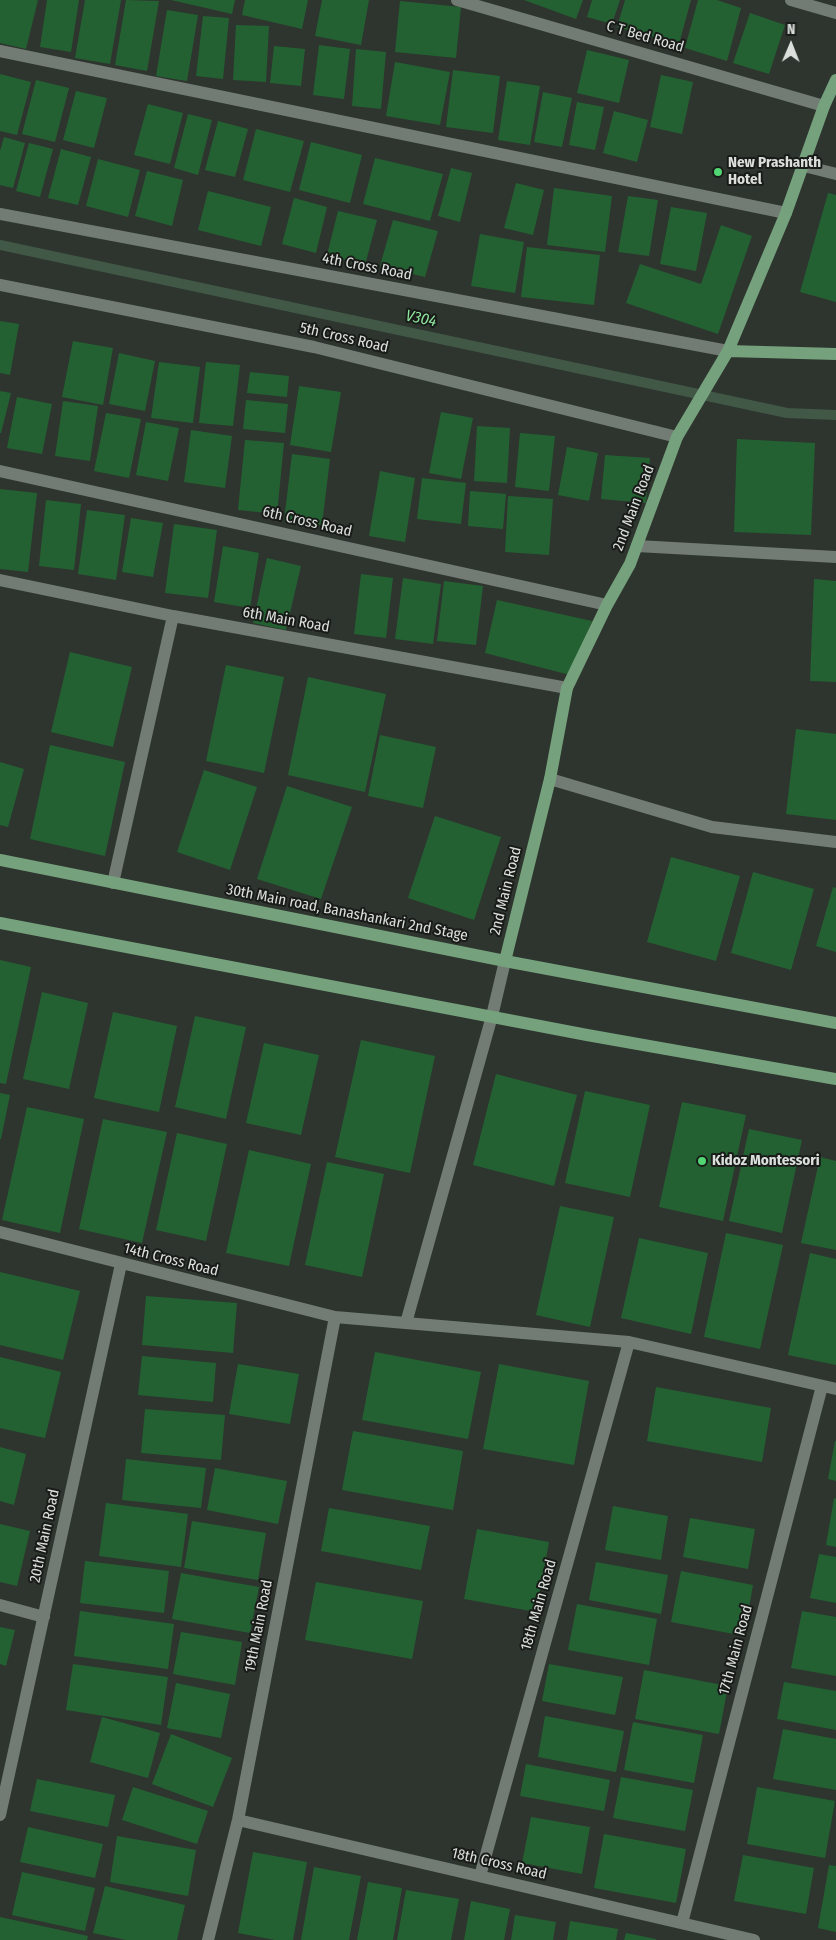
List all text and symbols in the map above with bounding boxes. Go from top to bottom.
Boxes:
street label: C T Bed Road [604,17,686,57]
north arrow [766,20,816,70]
text: N [787,21,796,38]
place label: New Prashanth Hotel [728,154,821,189]
marker: New Prashanth Hotel [712,166,724,178]
street label: 4th Cross Road [321,249,413,285]
water label: V304 [404,306,438,332]
street label: 5th Cross Road [298,319,390,357]
street label: 2nd Main Road [609,463,659,553]
street label: 6th Cross Road [261,503,353,541]
street label: 6th Main Road [241,603,331,637]
street label: 2nd Main Road [486,845,526,937]
street label: 30th Main road, Banashankari 2nd Stage [225,881,469,945]
place label: Kidoz Montessori [712,1152,820,1170]
marker: Kidoz Montessori [696,1155,708,1167]
street label: 14th Cross Road [122,1240,220,1280]
street label: 20th Main Road [26,1488,64,1584]
street label: 18th Main Road [517,1557,561,1653]
street label: 19th Main Road [241,1578,277,1674]
street label: 17th Main Road [715,1603,757,1697]
street label: 18th Cross Road [450,1844,548,1884]

